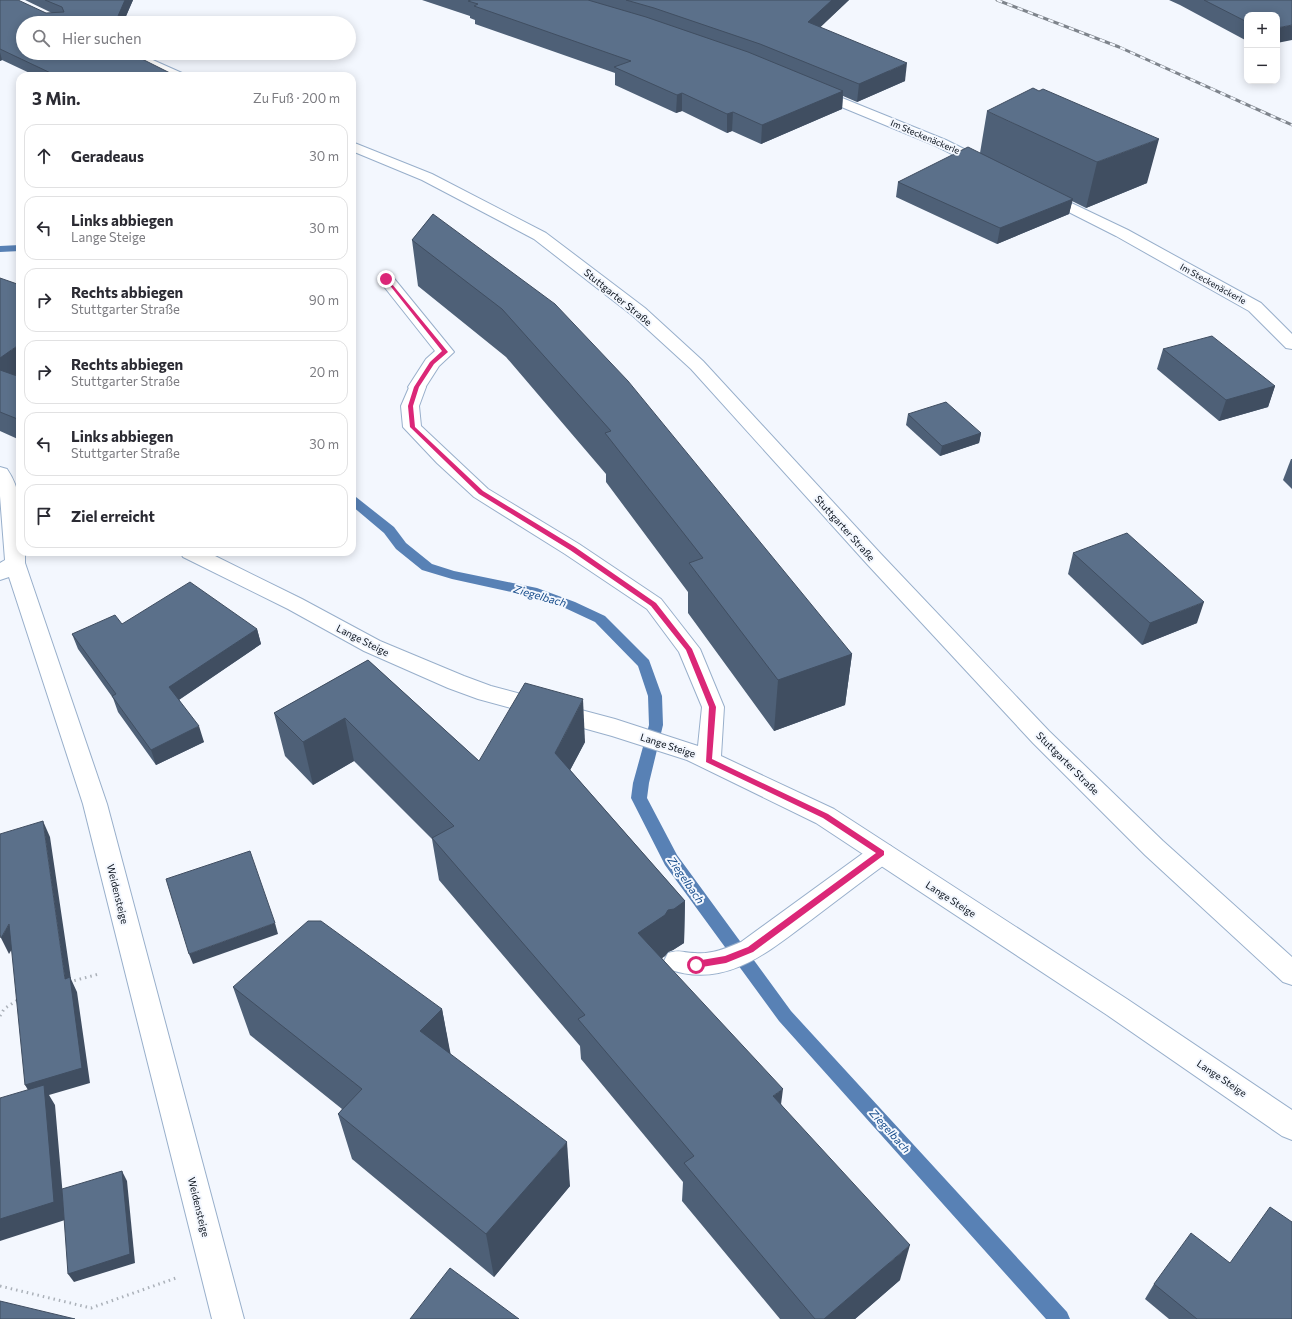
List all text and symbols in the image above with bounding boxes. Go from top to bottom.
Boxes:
map controls [1244,12,1280,84]
button: + [1244,12,1280,48]
search box [16,16,356,60]
icon: search [30,27,52,49]
text: Hier suchen [62,29,142,47]
button: − [1244,48,1280,84]
text: 3 Min. [32,88,81,109]
text: Zu Fuß · 200 m [253,90,340,106]
street label: Im Steckenäckerle [889,117,962,156]
icon: ahead [33,145,55,167]
text: Geradeaus [71,147,144,165]
text: 30 m [309,148,339,164]
text: Links abbiegen [71,211,173,229]
icon: left [33,217,55,239]
text: 30 m [309,220,339,236]
text: Lange Steige [71,229,146,245]
street label: Im Steckenäckerle [1178,261,1248,306]
street label: Stuttgarter Straße [582,266,654,328]
route end [377,270,395,288]
text: Rechts abbiegen [71,283,183,301]
icon: right [33,289,55,311]
text: 90 m [309,292,339,308]
text: Stuttgarter Straße [71,301,180,317]
text: Rechts abbiegen [71,355,183,373]
icon: right [33,361,55,383]
text: 20 m [310,364,339,380]
text: Stuttgarter Straße [71,373,180,389]
text: Links abbiegen [71,427,173,445]
icon: left [33,433,55,455]
text: 30 m [309,436,339,452]
text: Stuttgarter Straße [71,445,180,461]
street label: Stuttgarter Straße [813,493,877,563]
icon: arrive [33,505,55,527]
text: Ziel erreicht [71,507,155,525]
water label: Ziegelbach [511,581,568,609]
street label: Lange Steige [335,622,391,658]
street label: Stuttgarter Straße [1034,729,1102,797]
street label: Lange Steige [639,730,697,760]
water label: Ziegelbach [665,853,707,906]
street label: Weidensteige [105,863,131,925]
street label: Lange Steige [924,878,978,920]
route start [687,956,705,974]
street label: Lange Steige [1195,1057,1249,1099]
water label: Ziegelbach [867,1105,913,1155]
street label: Weidensteige [186,1176,212,1238]

